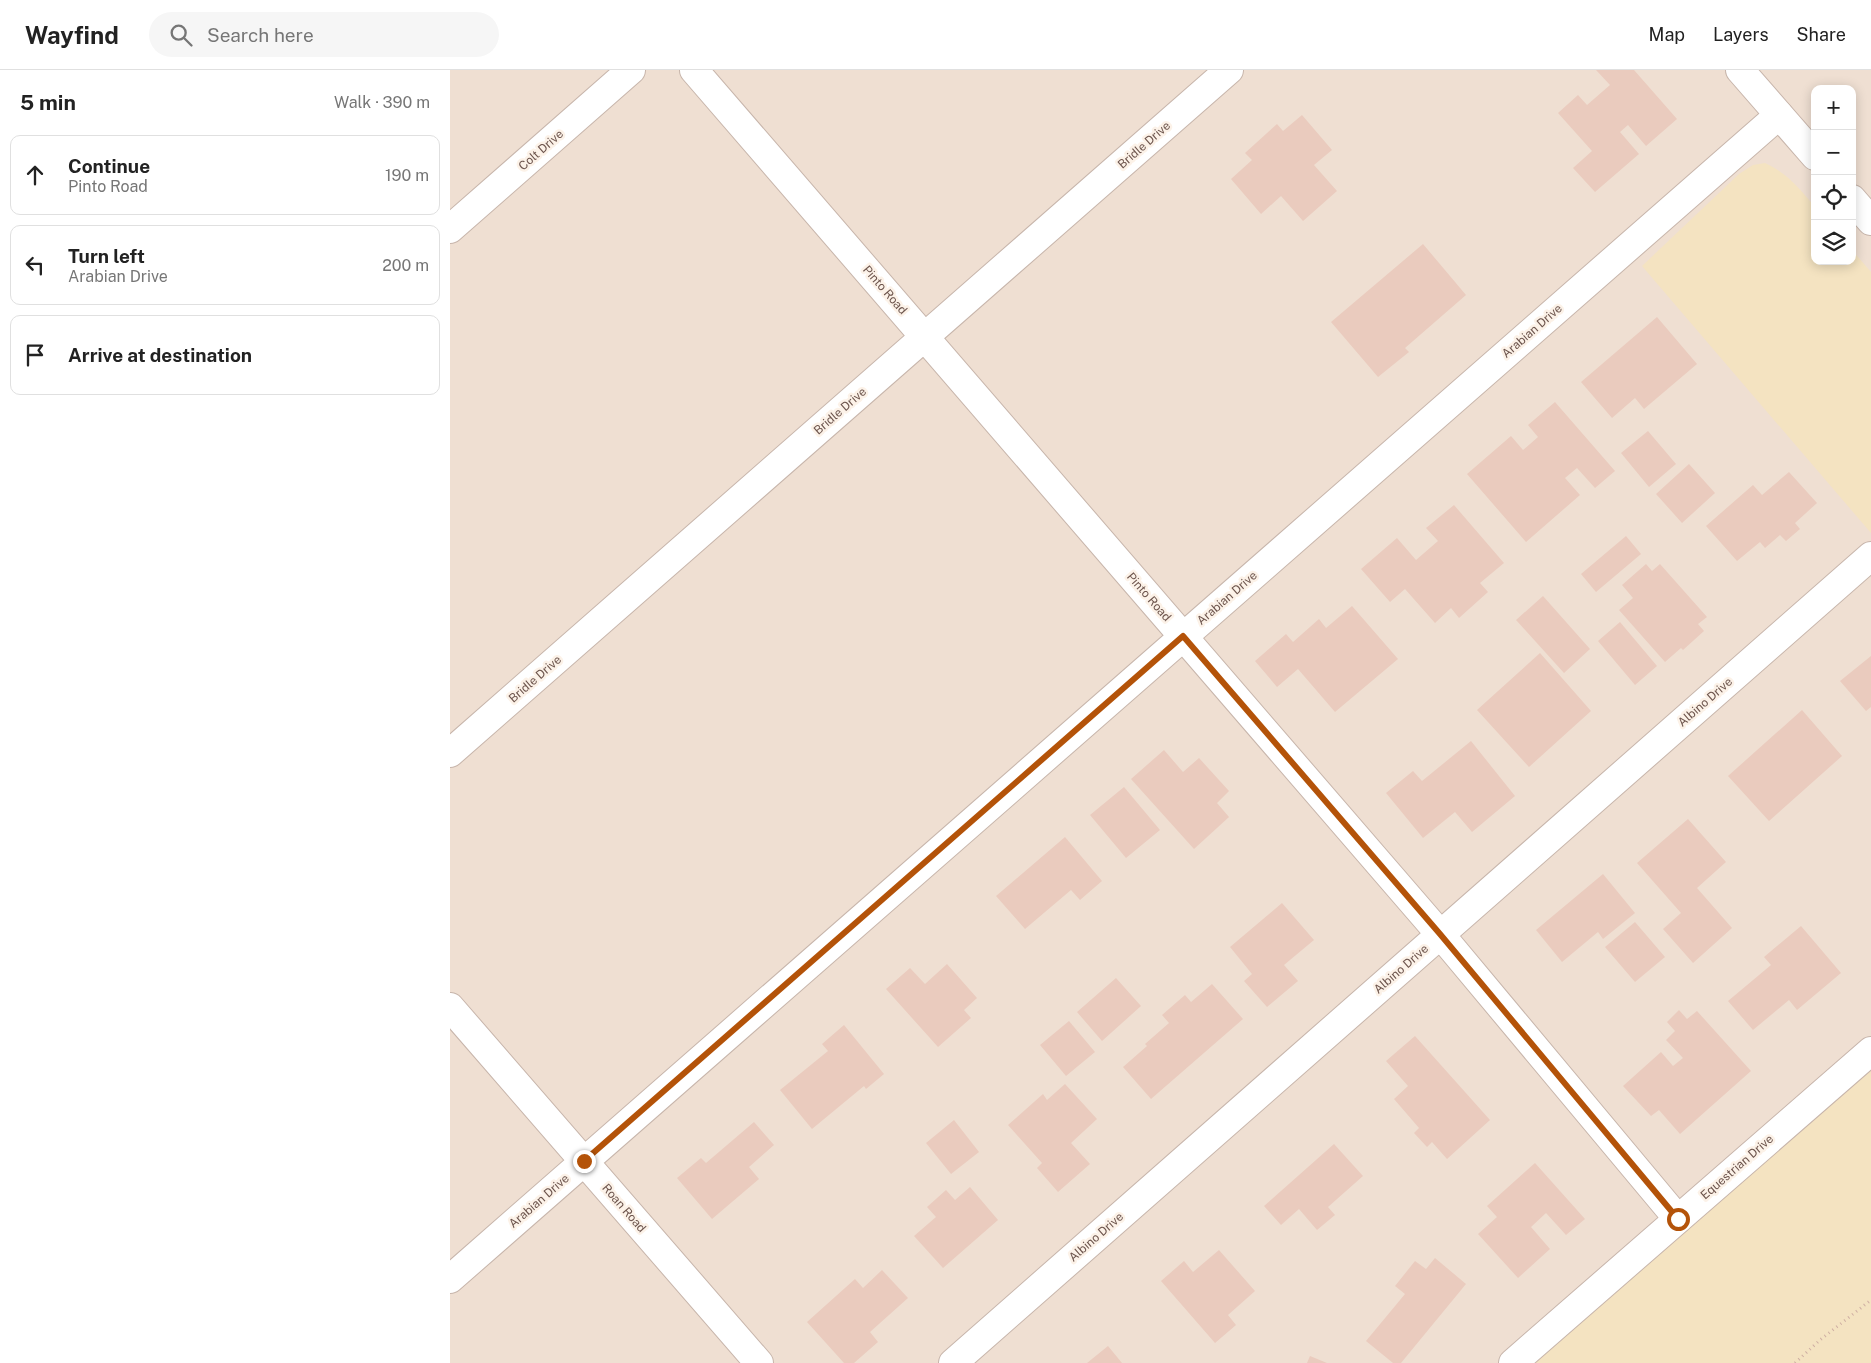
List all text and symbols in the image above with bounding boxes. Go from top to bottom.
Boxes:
search box [149,12,499,57]
text: Wayfind [25,21,119,49]
icon: search [167,21,195,49]
text: Search here [207,24,314,46]
text: Map [1649,24,1685,45]
text: Layers [1713,24,1769,45]
text: Share [1797,24,1846,45]
map controls [1811,85,1856,265]
button: + [1811,85,1856,130]
text: 5 min [20,90,76,115]
text: Walk · 390 m [334,93,430,112]
street label: Bridle Drive [1115,118,1173,171]
street label: Colt Drive [516,127,566,173]
button: − [1811,130,1856,175]
text: Continue [68,155,150,177]
icon: ahead [21,161,49,189]
text: 190 m [385,166,429,185]
button: locate [1811,175,1856,220]
text: Pinto Road [68,177,148,196]
button: layers [1811,220,1856,265]
text: Turn left [68,245,145,267]
icon: left [21,251,49,279]
text: 200 m [382,256,429,275]
street label: Pinto Road [860,263,910,317]
text: Arabian Drive [68,267,168,286]
street label: Arabian Drive [1499,301,1565,361]
icon: arrive [21,341,49,369]
text: Arrive at destination [68,344,252,366]
street label: Bridle Drive [811,384,869,437]
street label: Arabian Drive [1194,568,1260,628]
street label: Pinto Road [1124,570,1174,624]
street label: Bridle Drive [506,652,564,705]
street label: Albino Drive [1675,674,1735,729]
street label: Albino Drive [1371,941,1431,996]
street label: Equestrian Drive [1698,1132,1776,1202]
route end [573,1150,596,1173]
street label: Arabian Drive [506,1171,572,1231]
street label: Roan Road [599,1181,649,1235]
route start [1667,1208,1690,1231]
street label: Albino Drive [1066,1209,1126,1264]

